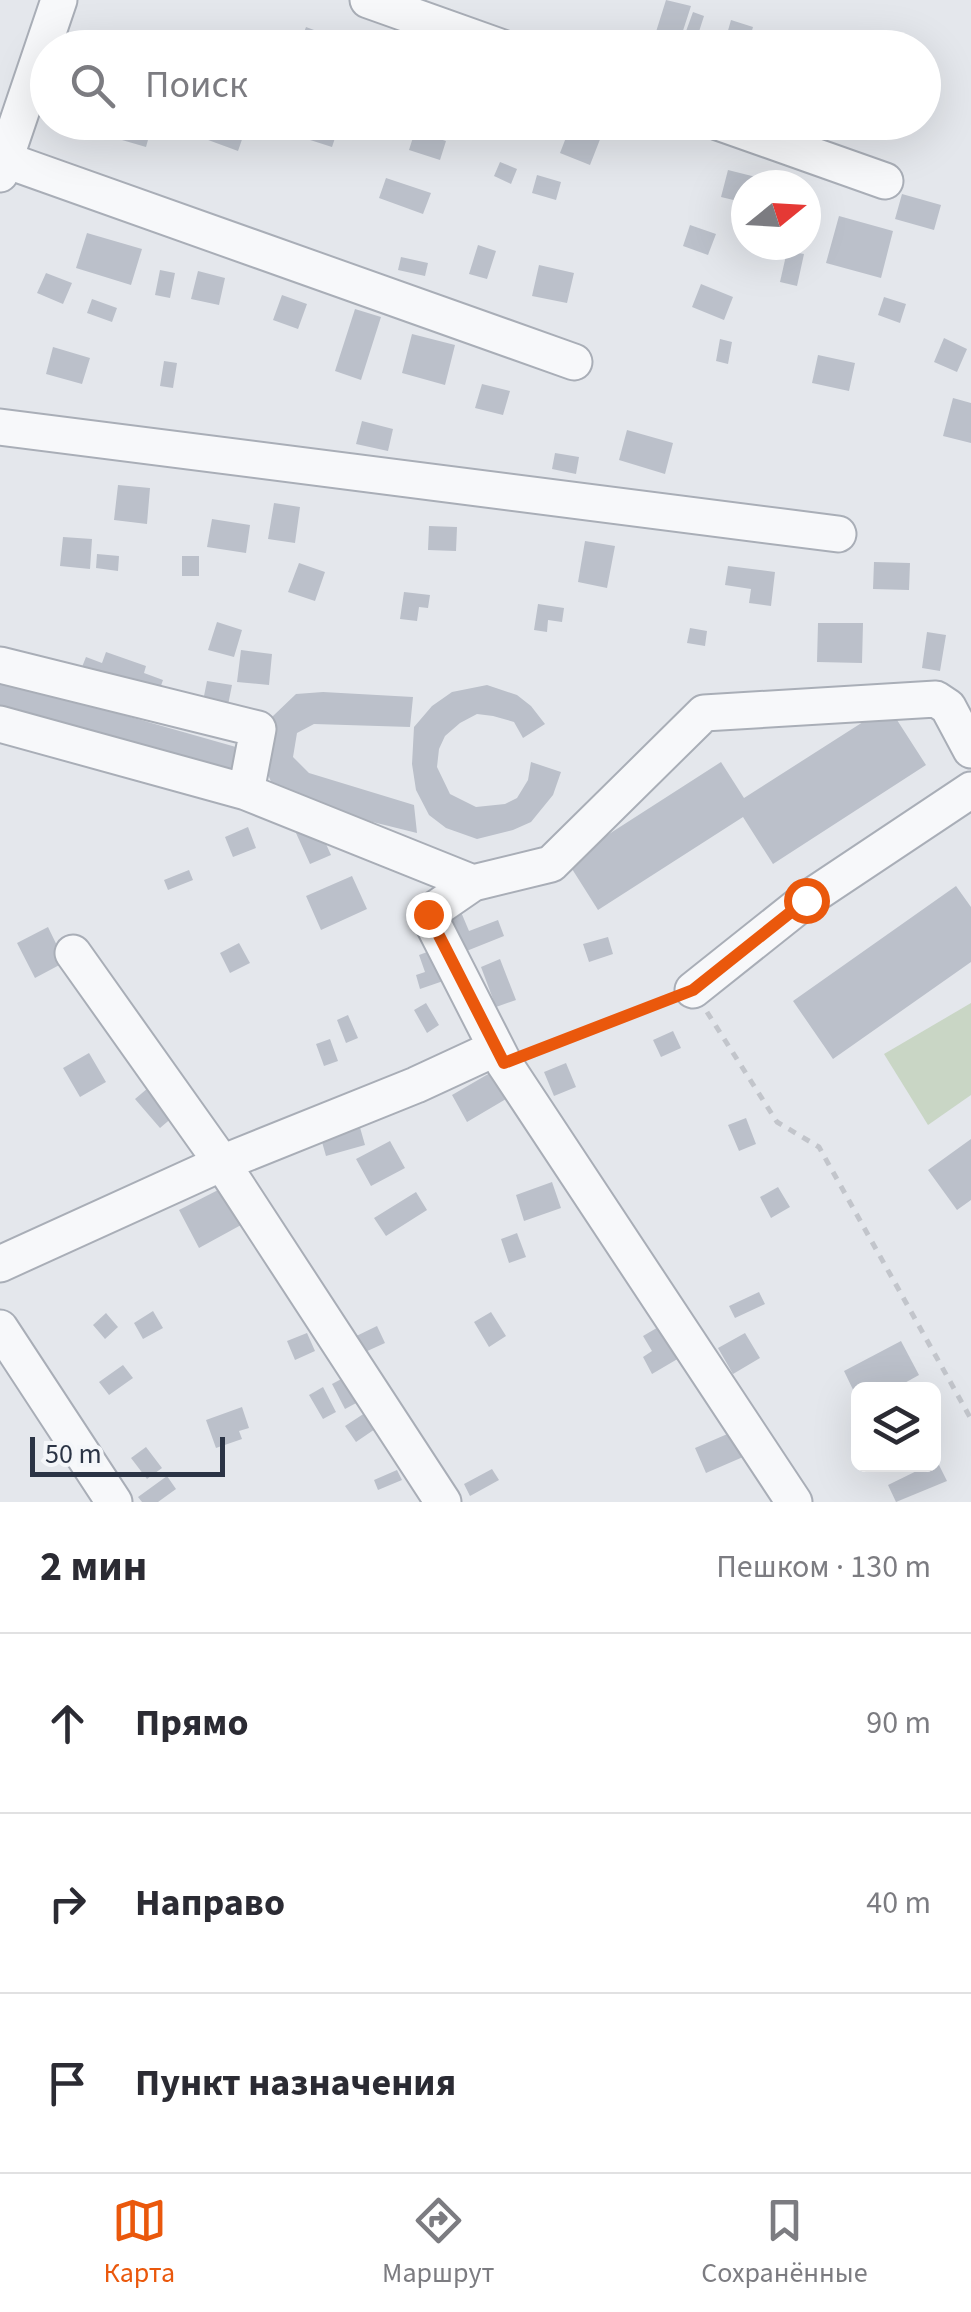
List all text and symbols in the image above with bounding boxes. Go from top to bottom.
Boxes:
search box [30,30,941,140]
icon: search [65,58,120,113]
text: Поиск [145,58,248,112]
north arrow [731,170,821,260]
route start [784,878,830,924]
route end [406,892,452,938]
map controls [851,1382,941,1472]
button: layers [851,1382,941,1472]
scale bar [30,1432,225,1476]
text: 50 m [45,1434,102,1474]
text: 2 мин [40,1537,147,1597]
text: Пешком · 130 m [716,1544,931,1590]
icon: ahead [40,1696,95,1751]
text: Прямо [135,1696,249,1750]
text: 90 m [866,1700,931,1746]
icon: right [40,1876,95,1931]
text: Направо [135,1876,285,1930]
text: 40 m [866,1880,931,1926]
icon: arrive [40,2056,95,2111]
text: Пункт назначения [135,2056,456,2110]
tab: Карта [103,2193,175,2293]
tab: Маршрут [382,2193,494,2293]
tab: Сохранённые [701,2193,868,2293]

